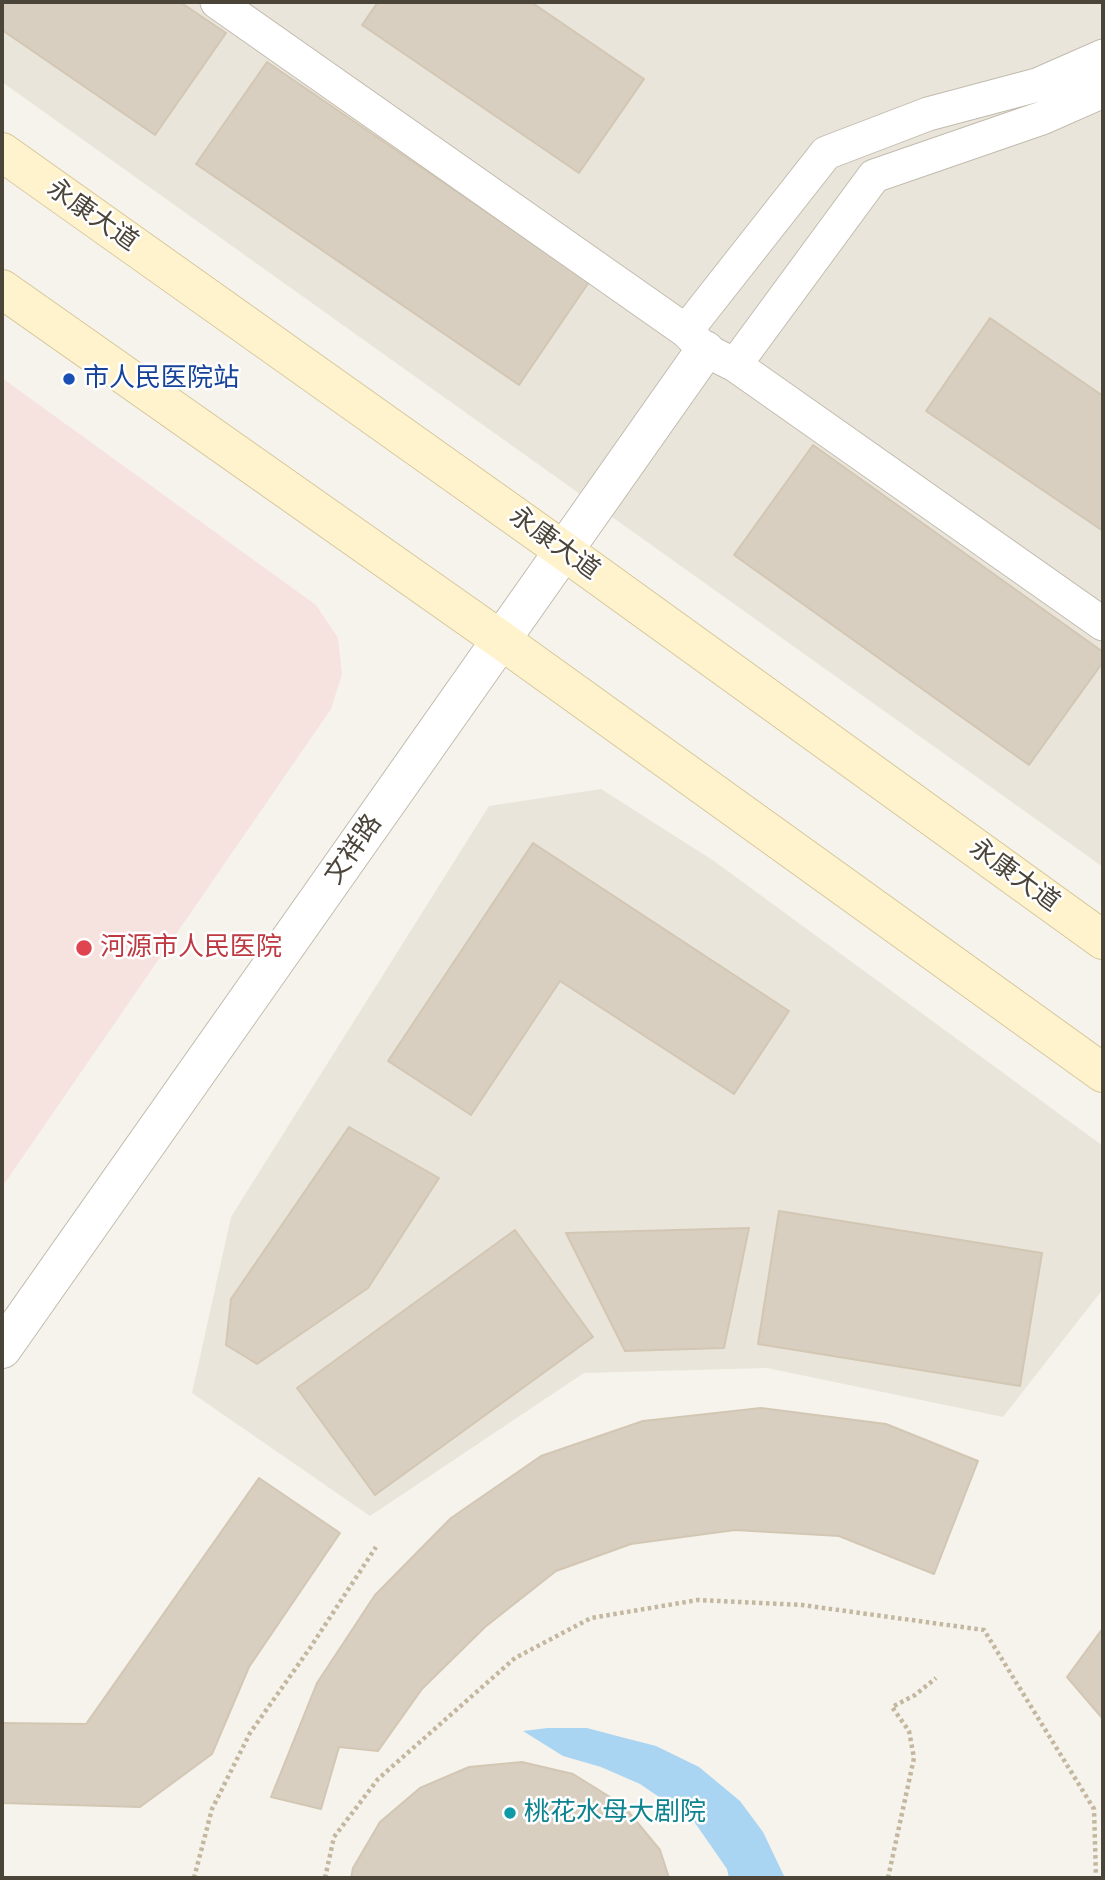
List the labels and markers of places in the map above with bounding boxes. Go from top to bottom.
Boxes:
place label: 市人民医院站 [83,363,239,395]
marker: 市人民医院站 [61,371,77,387]
place label: 河源市人民医院 [100,932,282,964]
marker: 河源市人民医院 [74,938,94,958]
place label: 桃花水母大剧院 [524,1797,706,1829]
marker: 桃花水母大剧院 [502,1805,518,1821]

